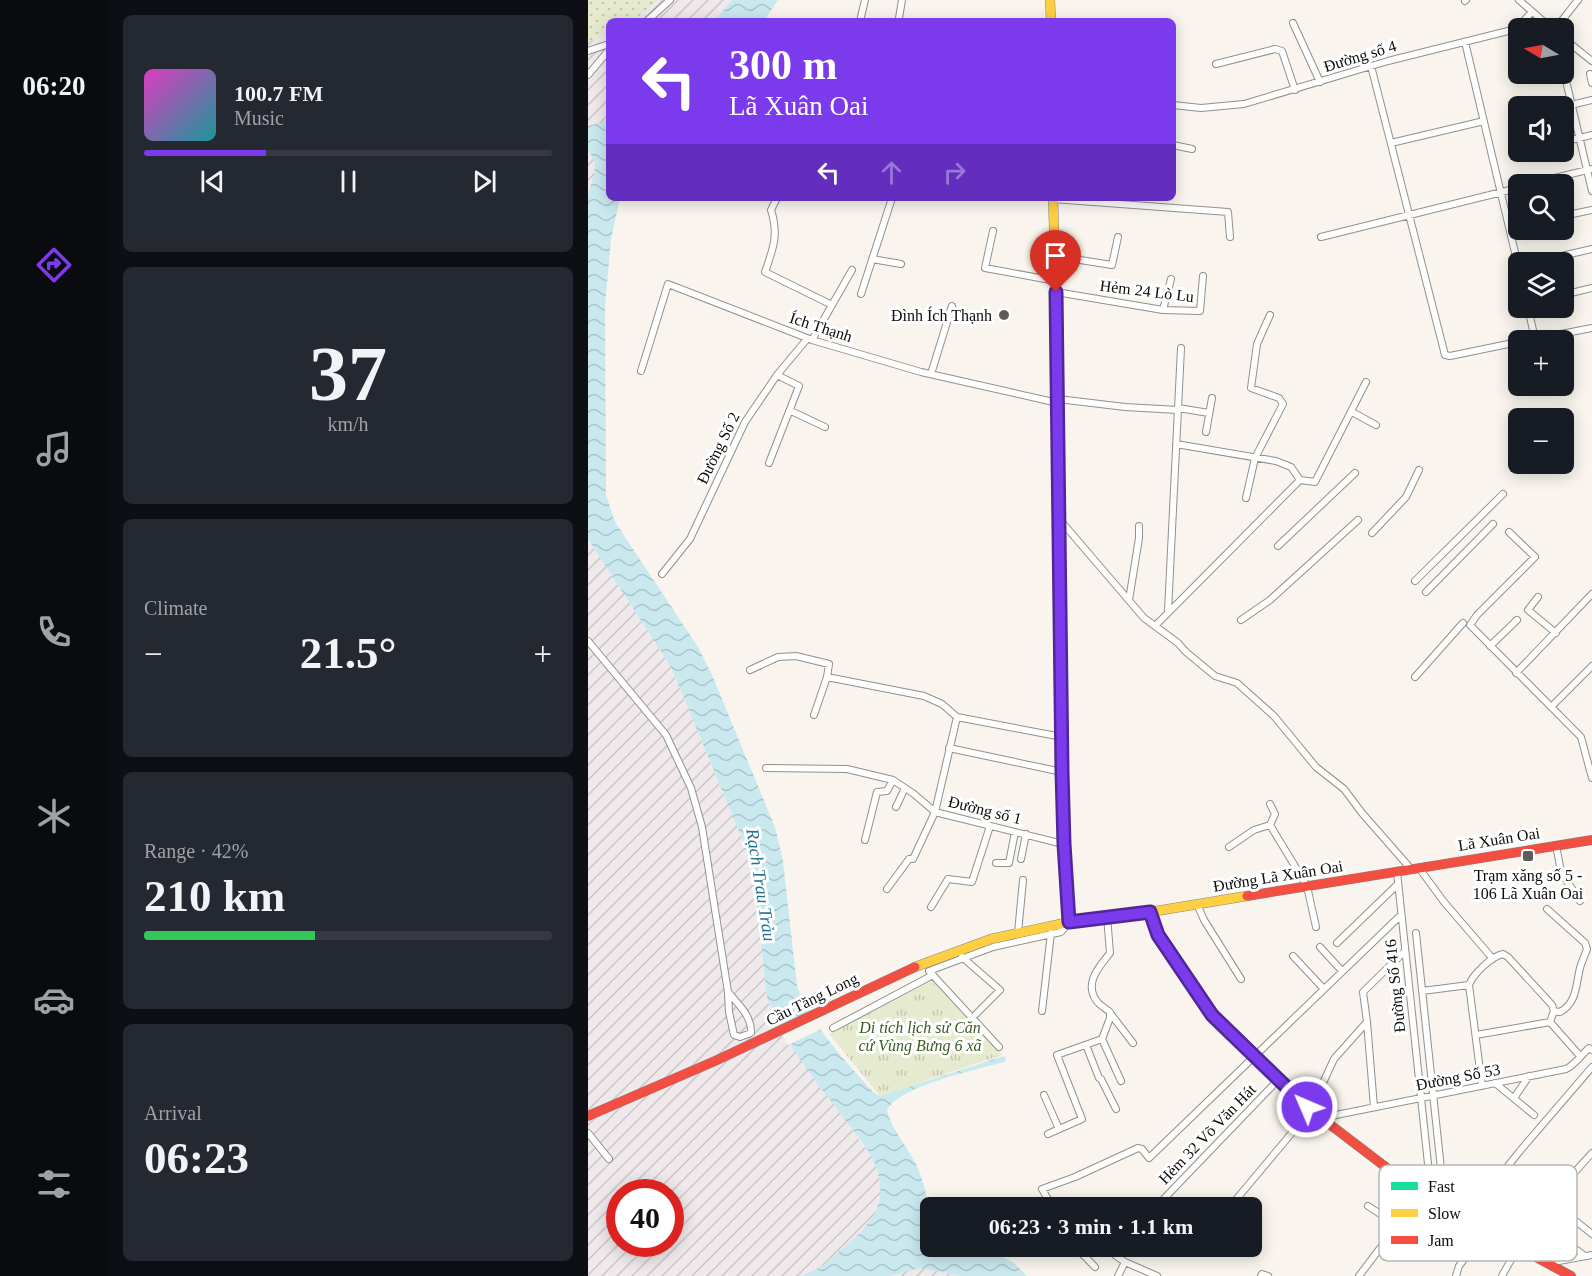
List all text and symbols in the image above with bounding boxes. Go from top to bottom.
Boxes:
north arrow [1508,18,1574,84]
map controls [1508,18,1574,474]
street label: Đường số 4 [1322,37,1399,76]
icon: left [630,42,708,120]
text: 300 m [729,42,838,88]
text: 06:20 [23,71,86,101]
text: 100.7 FM [234,81,323,106]
text: Lã Xuân Oai [729,91,868,121]
button: sound [1508,96,1574,162]
text: Music [234,107,284,129]
icon: left [812,156,845,189]
icon: ahead [875,156,908,189]
icon: right [938,156,971,189]
icon: previous [196,165,229,198]
icon: pause [332,165,365,198]
icon: next [468,165,501,198]
button: search [1508,174,1574,240]
pin [1030,230,1081,292]
icon: arrive [1039,239,1072,272]
icon: directions [33,244,75,286]
button: layers [1508,252,1574,318]
street label: Hẻm 24 Lò Lu [1099,277,1195,305]
place label: Đình Ích Thạnh [891,306,992,324]
street label: Ích Thạnh [787,308,855,345]
marker: Đình Ích Thạnh [997,308,1011,322]
text: 37 [309,330,387,417]
button: + [1508,330,1574,396]
button: − [1508,408,1574,474]
street label: Đường Số 2 [693,409,744,487]
text: km/h [327,413,369,435]
icon: music [33,428,75,470]
text: Climate [144,597,207,619]
icon: phone [33,611,75,653]
text: 21.5° [300,628,396,678]
text: − [144,636,163,672]
text: + [533,636,552,672]
street label: Đường số 1 [946,793,1023,828]
icon: climate [33,795,75,837]
street label: Lã Xuân Oai [1457,824,1542,854]
water label: Rạch Trau Trảu [742,826,780,943]
text: Range · 42% [144,840,248,862]
marker: Trạm xăng số 5 - 106 Lã Xuân Oai [1521,849,1535,863]
street label: Đường Lã Xuân Oai [1212,857,1345,896]
place label: Trạm xăng số 5 - 106 Lã Xuân Oai [1473,867,1584,902]
text: 210 km [144,871,285,921]
street label: Đường Số 416 [1382,938,1409,1033]
street label: Cầu Tăng Long [763,969,861,1029]
icon: car [33,979,75,1021]
park label: Di tích lịch sử Căn cứ Vùng Bưng 6 xã [858,1019,982,1055]
street label: Đường Số 53 [1414,1060,1502,1094]
position arrow [1275,1075,1339,1139]
street label: Hẻm 32 Võ Văn Hát [1155,1080,1259,1187]
text: Arrival [144,1102,202,1124]
text: 06:23 [144,1133,249,1183]
icon: filters [33,1163,75,1205]
legend [1379,1165,1577,1261]
text: Fast [1428,1178,1455,1195]
speed limit sign: 40 [606,1179,684,1257]
text: Slow [1428,1205,1461,1222]
text: 06:23 · 3 min · 1.1 km [989,1214,1193,1239]
text: Jam [1428,1232,1454,1249]

